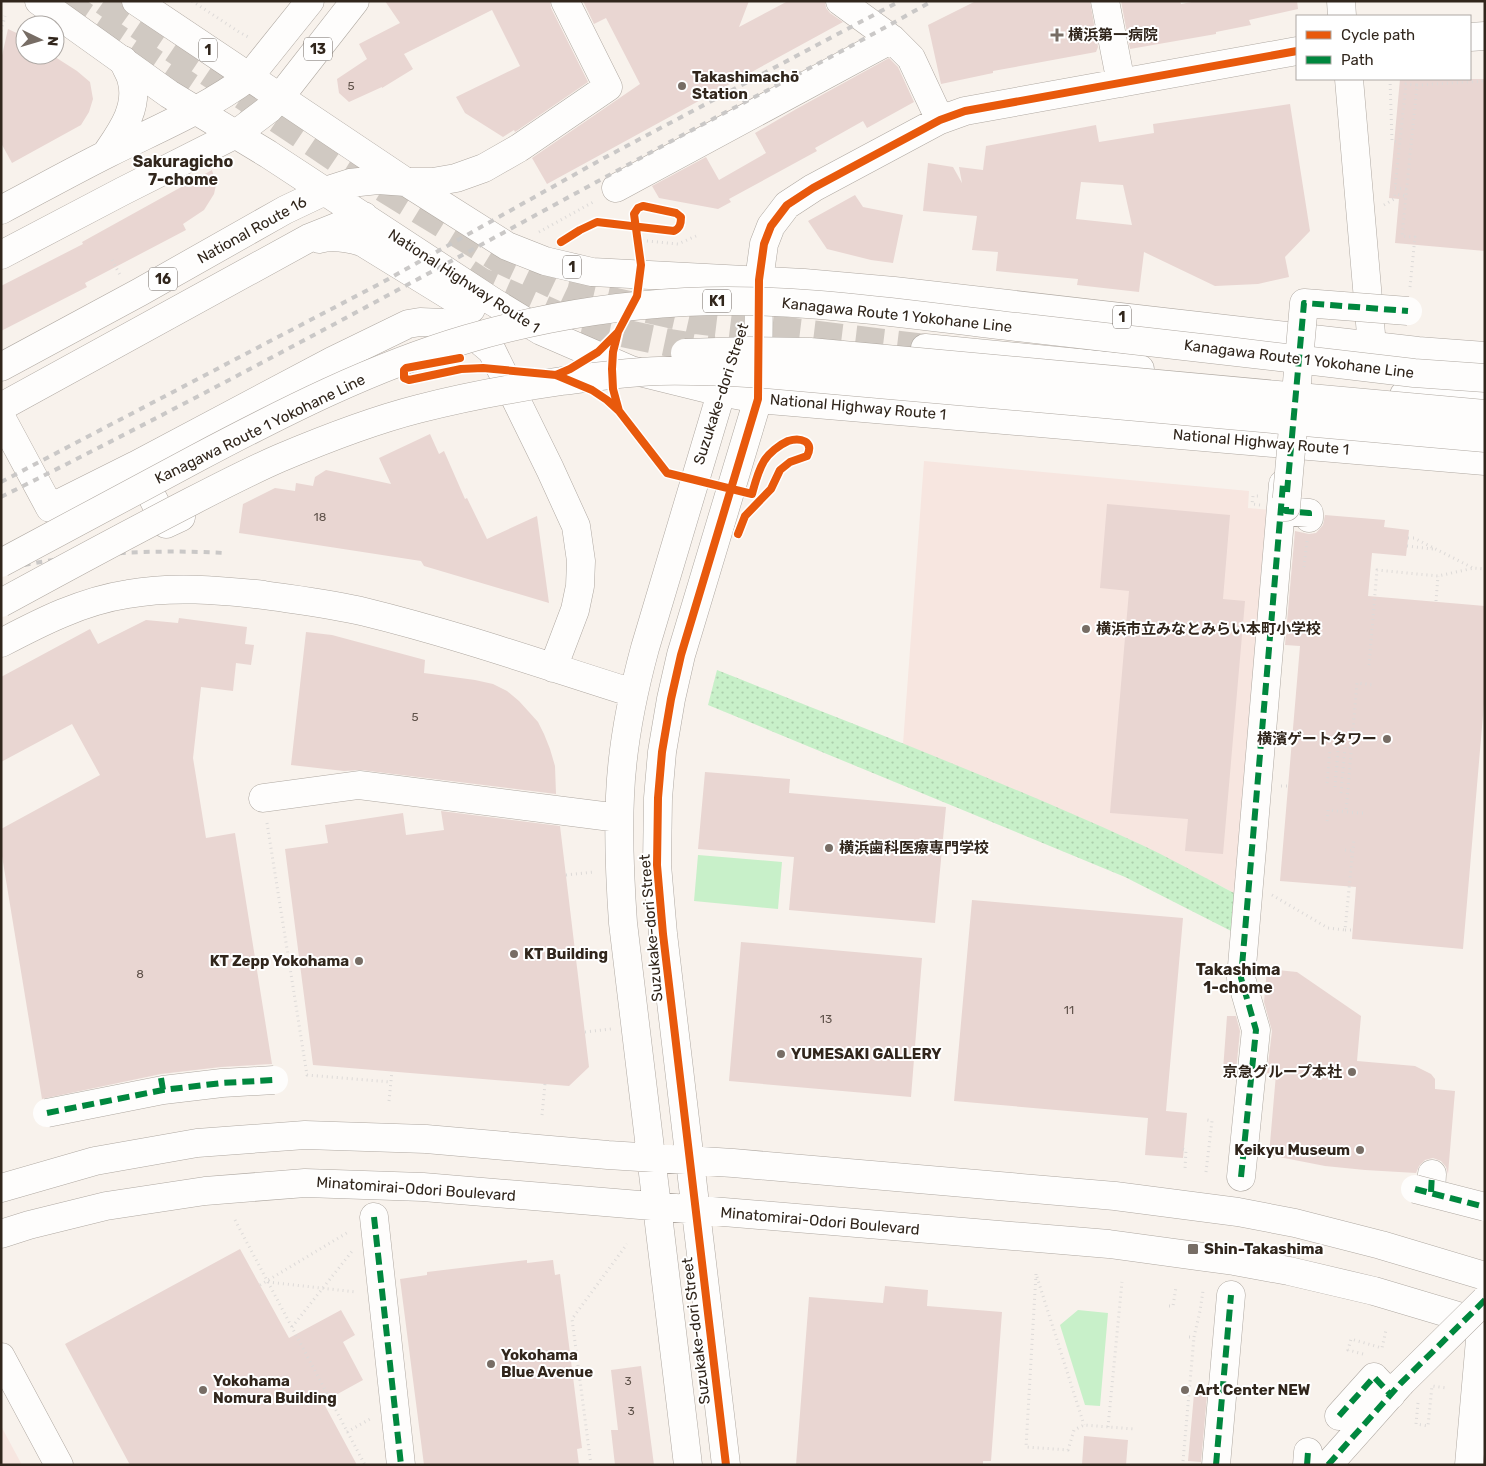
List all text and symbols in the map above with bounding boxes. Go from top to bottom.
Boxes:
north arrow [15,15,65,65]
legend [1296,15,1471,80]
place label: 横浜第一病院 [1068,26,1158,44]
text: Cycle path [1341,26,1415,44]
marker: 横浜第一病院 [1050,28,1064,42]
text: N [44,35,61,47]
road number: 1 [199,38,217,62]
road number: 13 [304,38,332,61]
text: Path [1341,51,1374,69]
place label: Takashimachō Station [692,68,799,103]
house number: 5 [347,79,355,93]
marker: Takashimachō Station [676,80,688,92]
district label: Sakuragicho 7-chome [133,152,233,189]
street label: National Route 16 [194,193,310,267]
street label: National Highway Route 1 [385,225,543,337]
road number: 1 [563,256,581,278]
road number: 16 [149,268,177,290]
road number: K1 [703,290,731,312]
street label: Kanagawa Route 1 Yokohane Line [781,294,1013,336]
road number: 1 [1113,306,1131,328]
street label: Suzukake-dori Street [690,321,752,467]
street label: Kanagawa Route 1 Yokohane Line [1183,336,1415,382]
street label: Kanagawa Route 1 Yokohane Line [152,370,368,488]
street label: National Highway Route 1 [769,390,947,424]
street label: National Highway Route 1 [1172,425,1350,459]
house number: 18 [314,510,326,524]
place label: 横浜市立みなとみらい本町小学校 [1096,620,1321,638]
marker: 横浜市立みなとみらい本町小学校 [1080,623,1092,635]
house number: 5 [411,710,419,724]
place label: 横濱ゲートタワー [1257,730,1377,748]
marker: 横濱ゲートタワー [1381,733,1393,745]
place label: 横浜歯科医療専門学校 [839,839,989,857]
marker: 横浜歯科医療専門学校 [823,842,835,854]
street label: Suzukake-dori Street [636,853,666,1002]
place label: KT Building [524,945,608,963]
marker: KT Building [508,948,520,960]
place label: KT Zepp Yokohama [210,952,349,970]
marker: KT Zepp Yokohama [353,955,365,967]
district label: Takashima 1-chome [1196,960,1280,997]
house number: 8 [136,967,144,981]
house number: 11 [1064,1003,1074,1017]
house number: 13 [820,1012,832,1026]
place label: YUMESAKI GALLERY [791,1045,942,1063]
marker: YUMESAKI GALLERY [775,1048,787,1060]
place label: 京急グループ本社 [1223,1063,1342,1081]
marker: 京急グループ本社 [1346,1066,1358,1078]
place label: Keikyu Museum [1234,1141,1350,1159]
marker: Keikyu Museum [1354,1144,1366,1156]
street label: Minatomirai-Odori Boulevard [316,1173,516,1205]
street label: Minatomirai-Odori Boulevard [720,1203,920,1239]
place label: Shin-Takashima [1204,1240,1323,1258]
marker: Shin-Takashima [1186,1242,1200,1256]
street label: Suzukake-dori Street [678,1256,714,1405]
place label: Yokohama Blue Avenue [501,1346,593,1381]
marker: Yokohama Blue Avenue [485,1358,497,1370]
place label: Yokohama Nomura Building [213,1372,337,1407]
house number: 3 [624,1374,632,1388]
place label: Art Center NEW [1195,1381,1310,1399]
marker: Yokohama Nomura Building [197,1384,209,1396]
marker: Art Center NEW [1179,1384,1191,1396]
house number: 3 [627,1404,635,1418]

